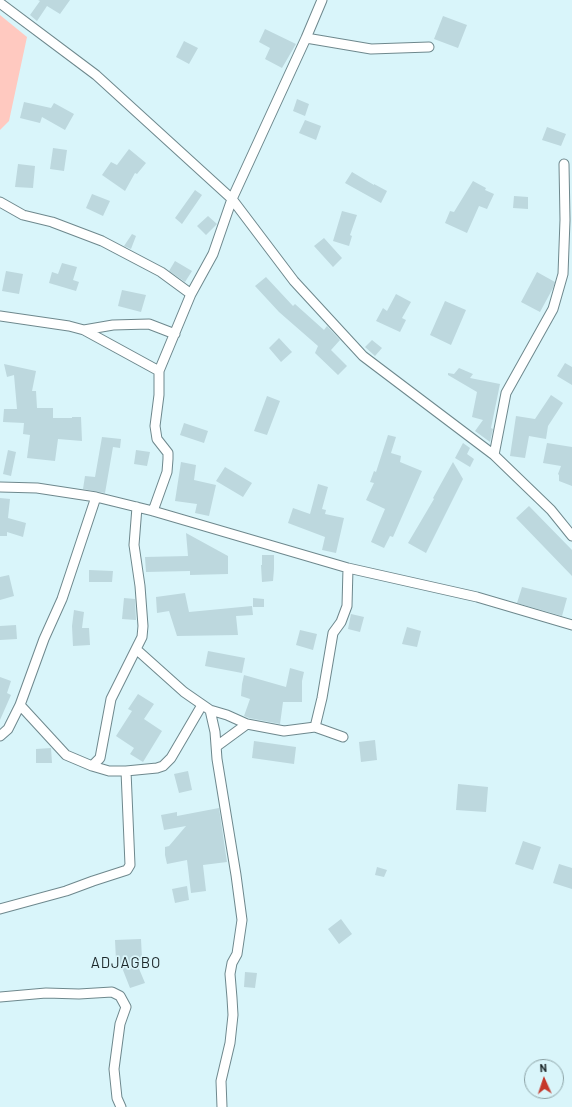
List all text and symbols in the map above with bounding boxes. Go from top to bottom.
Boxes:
district label: ADJAGBO [91,954,161,972]
north arrow [524,1059,564,1099]
text: N [539,1061,547,1074]

